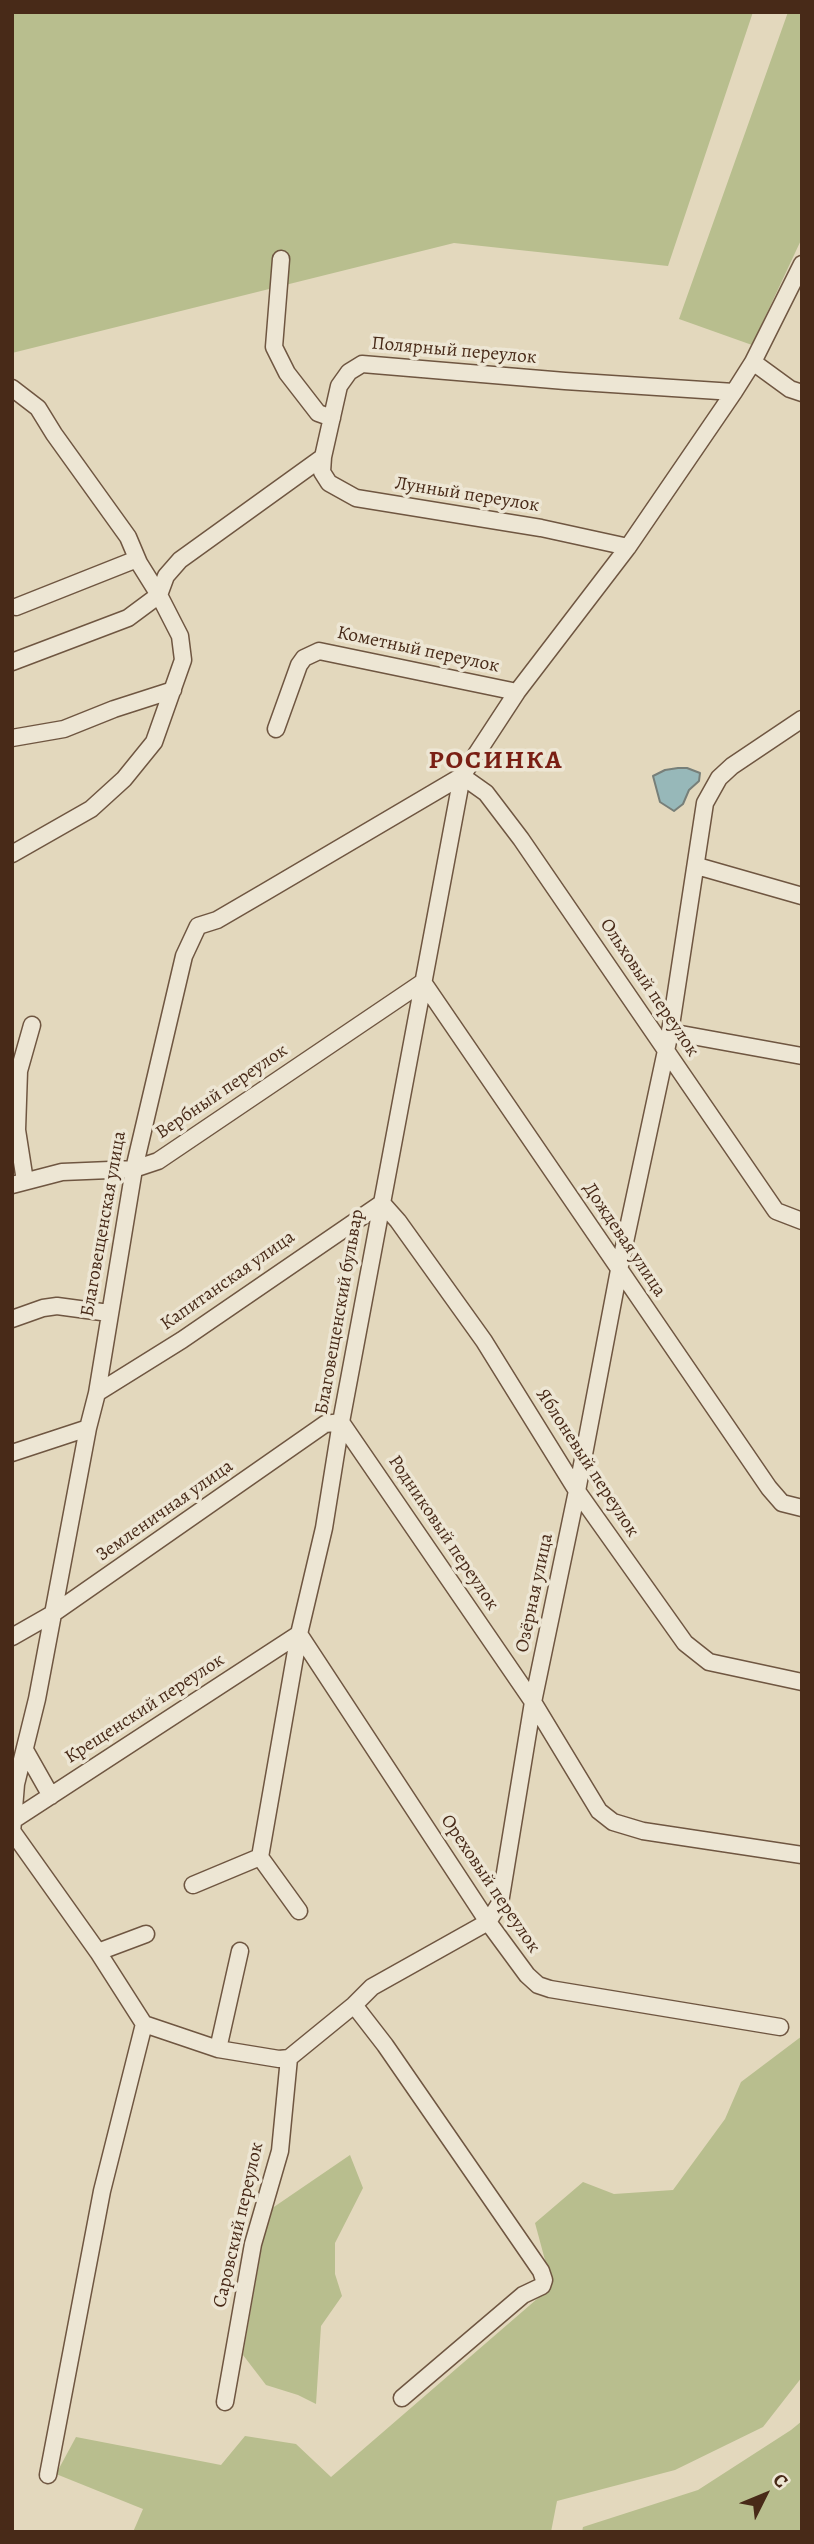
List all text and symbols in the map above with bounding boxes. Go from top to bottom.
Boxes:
street label: Полярный переулок [371,332,537,370]
street label: Лунный переулок [393,472,541,518]
street label: Кометный переулок [335,622,501,678]
district label: РОСИНКА [429,746,563,778]
street label: Ольховый переулок [594,915,704,1061]
street label: Вербный переулок [152,1039,292,1145]
street label: Благовещенская улица [76,1129,132,1319]
street label: Дождевая улица [577,1179,671,1301]
street label: Благовещенский бульвар [311,1208,369,1416]
street label: Капитанская улица [156,1226,300,1336]
street label: Яблоневый переулок [530,1384,644,1542]
street label: Родниковый переулок [383,1451,503,1615]
street label: Земленичная улица [92,1455,238,1567]
street label: Озёрная улица [511,1531,559,1655]
street label: Крещенский переулок [61,1649,229,1769]
street label: Ореховый переулок [435,1810,545,1958]
street label: Саровский переулок [209,2140,269,2310]
north arrow [730,2460,800,2530]
text: С [767,2468,794,2494]

